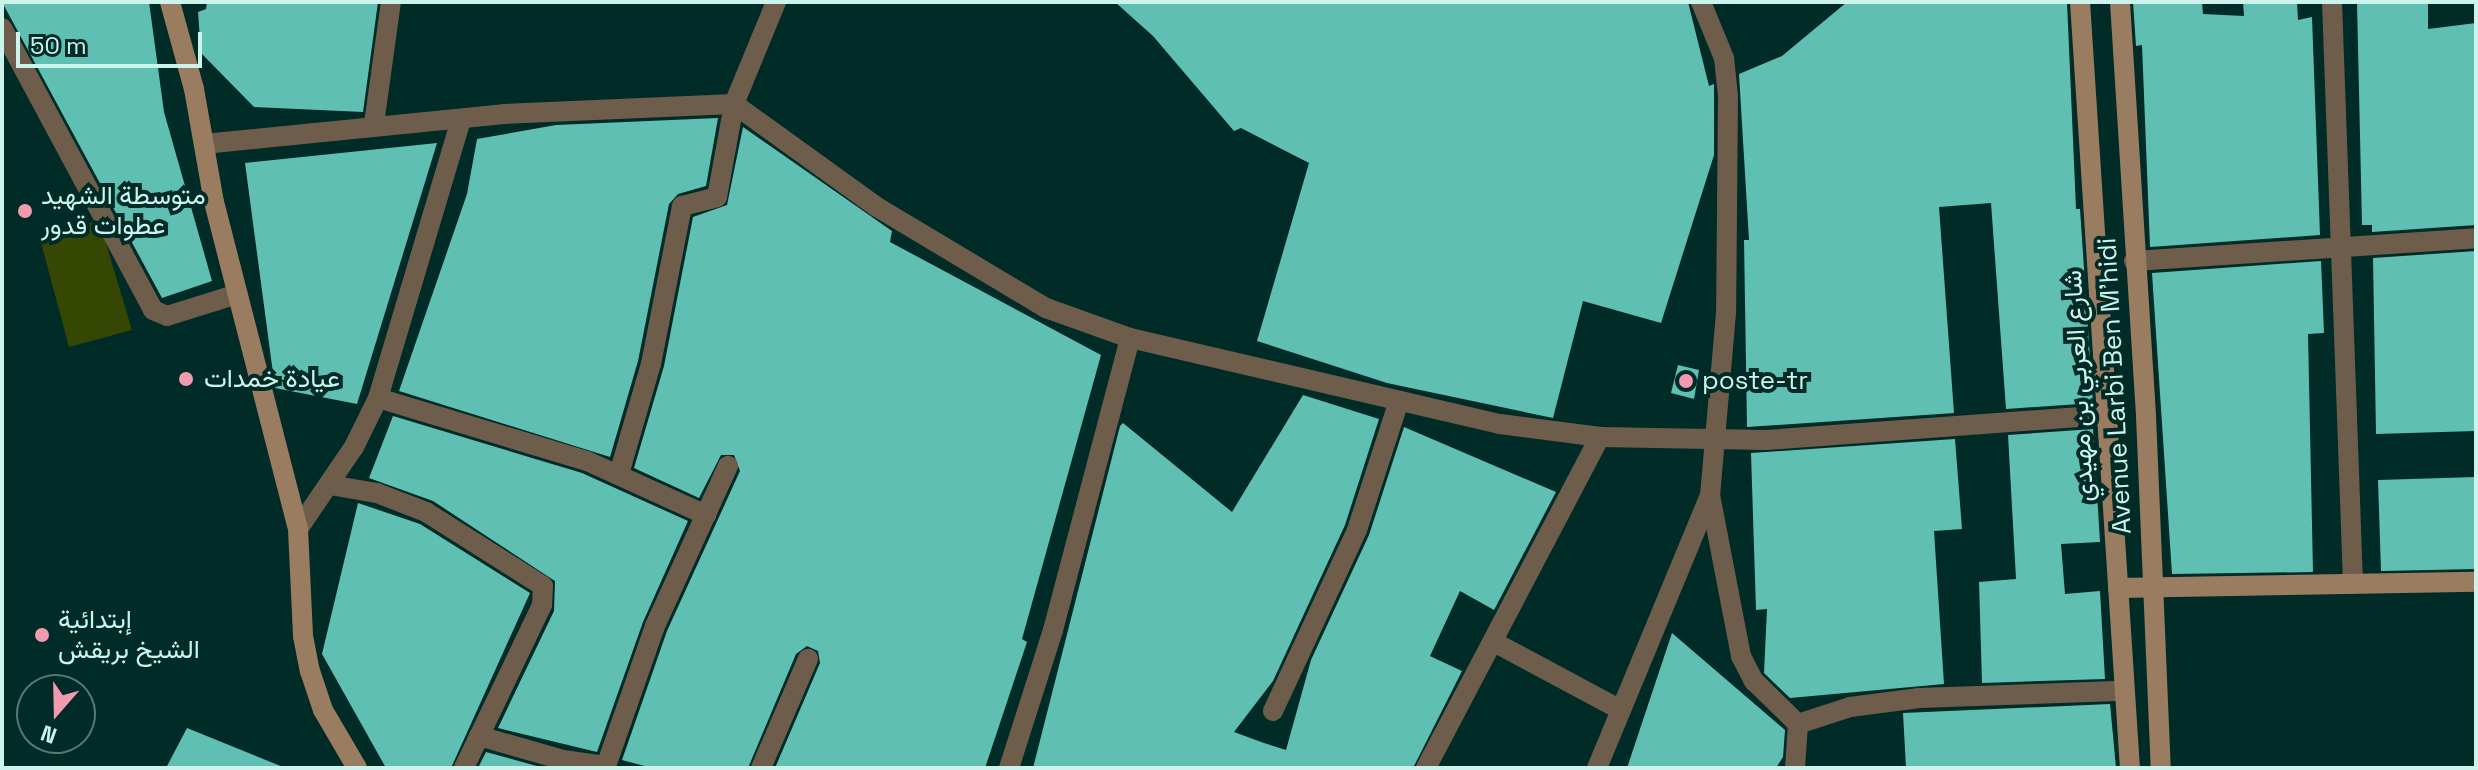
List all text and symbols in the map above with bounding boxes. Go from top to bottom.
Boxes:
scale bar [20,16,206,66]
text: 50 m [30,30,87,61]
place label: متوسطة الشهيد عطوات قدور [41,180,206,242]
marker: متوسطة الشهيد عطوات قدور [16,202,34,220]
street label: Avenue Larbi Ben M'hidi [2092,237,2138,535]
street label: شارع العربي بن مهيدي [2057,269,2101,503]
place label: عيادة خمدات [204,363,340,395]
place label: poste-tr [1702,365,1808,397]
marker: عيادة خمدات [175,368,197,390]
marker: poste-tr [1677,372,1695,390]
place label: إبتدائية الشيخ بريقش [58,604,200,666]
marker: إبتدائية الشيخ بريقش [33,626,51,644]
north arrow [16,674,96,754]
text: N [37,719,60,750]

